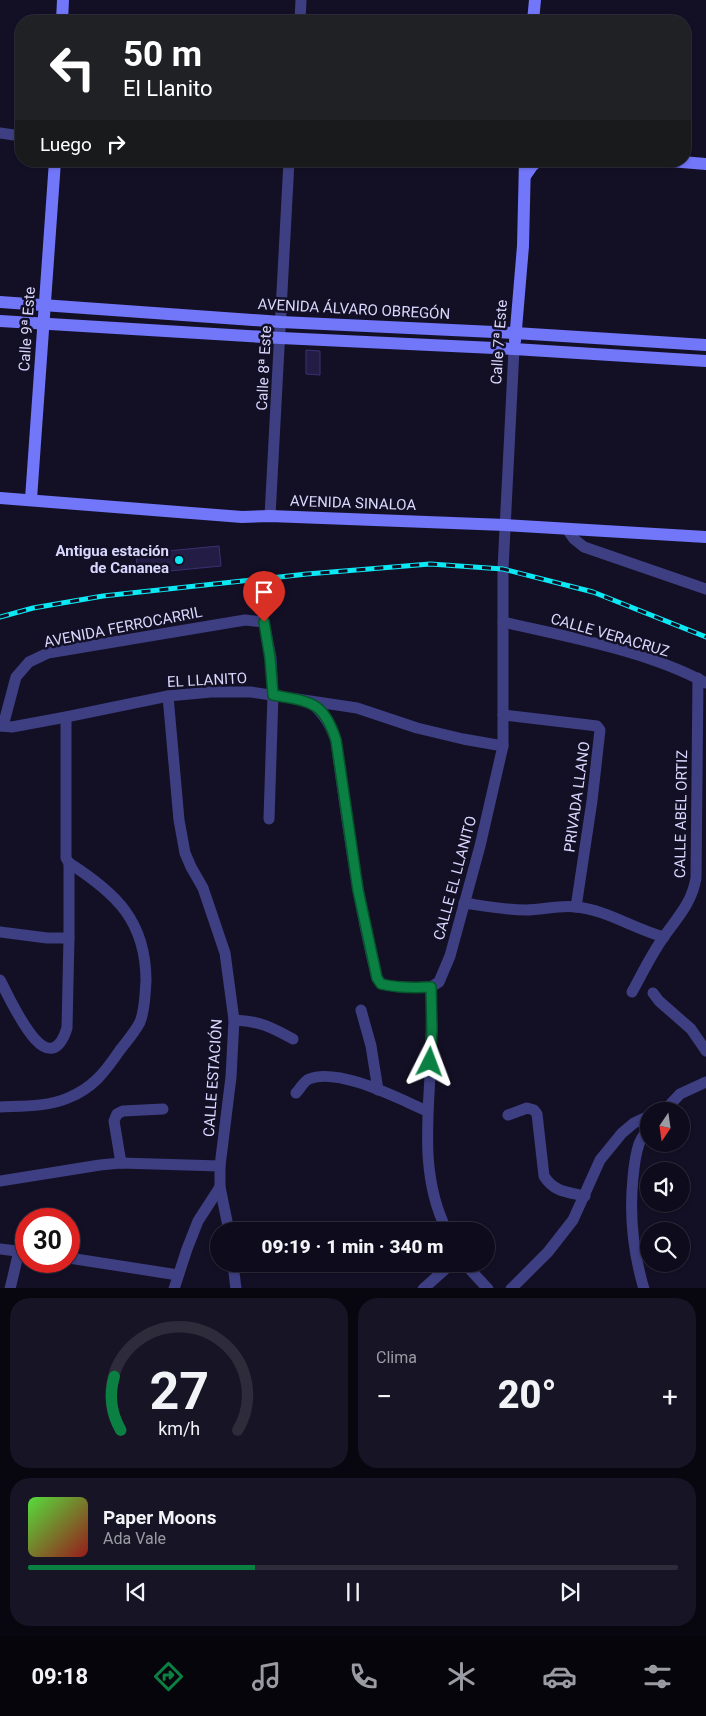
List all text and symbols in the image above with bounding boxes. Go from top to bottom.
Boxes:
text: 50 m [123,34,202,75]
icon: left [40,35,105,100]
text: El Llanito [123,76,213,101]
icon: right [102,130,130,158]
text: Luego [40,133,92,156]
street label: Calle 9ª Este [15,286,39,372]
street label: AVENIDA ÁLVARO OBREGÓN [257,295,451,323]
street label: Calle 7ª Este [487,299,511,385]
street label: Calle 8ª Este [253,325,275,411]
street label: AVENIDA SINALOA [290,492,417,514]
place label: Antigua estación de Cananea [55,542,169,577]
marker: Antigua estación de Cananea [173,554,185,566]
pin [243,571,285,622]
icon: arrive [250,578,278,606]
street label: AVENIDA FERROCARRIL [42,603,204,651]
street label: CALLE VERACRUZ [549,609,671,661]
street label: EL LLANITO [167,669,247,691]
street label: PRIVADA LLANO [560,740,594,854]
street label: CALLE ABEL ORTIZ [671,750,691,878]
street label: CALLE EL LLANITO [430,814,480,942]
street label: CALLE ESTACIÓN [200,1018,226,1138]
position arrow [403,1035,455,1087]
north arrow [640,1102,690,1152]
map controls [640,1102,690,1272]
button: sound [640,1162,690,1212]
speed limit sign: 30 [15,1208,80,1273]
button: search [640,1222,690,1272]
text: 09:19 · 1 min · 340 m [261,1235,444,1258]
text: Clima [376,1348,417,1367]
text: 27 [149,1361,209,1422]
text: 20° [498,1373,556,1417]
text: − [376,1380,392,1413]
text: + [662,1380,678,1413]
text: km/h [158,1418,200,1439]
text: Paper Moons [103,1506,216,1529]
text: Ada Vale [103,1529,166,1548]
icon: previous [122,1578,150,1606]
icon: pause [339,1578,367,1606]
icon: next [556,1578,584,1606]
icon: directions [151,1659,186,1694]
icon: music [249,1659,284,1694]
icon: phone [346,1659,381,1694]
icon: climate [444,1659,479,1694]
icon: car [542,1659,577,1694]
icon: filters [640,1659,675,1694]
text: 09:18 [31,1664,88,1689]

